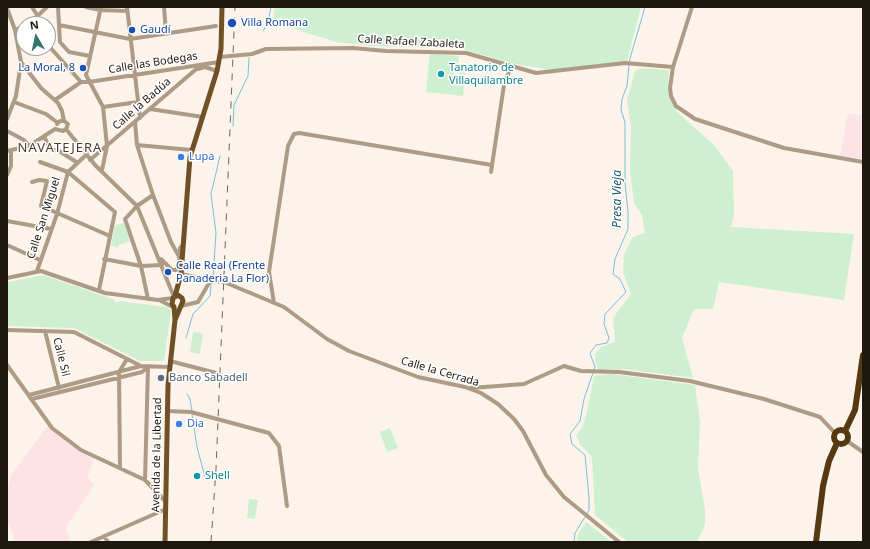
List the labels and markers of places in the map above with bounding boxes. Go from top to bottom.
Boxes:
place label: Villa Romana [241,16,308,30]
marker: Villa Romana [226,17,238,29]
place label: Gaudí [140,23,171,37]
marker: Gaudí [127,25,137,35]
place label: La Moral, 8 [18,61,75,75]
place label: Tanatorio de Villaquilambre [449,61,523,87]
marker: La Moral, 8 [78,63,88,73]
marker: Tanatorio de Villaquilambre [436,69,446,79]
place label: Lupa [189,150,214,164]
marker: Lupa [176,152,186,162]
place label: Calle Real (Frente Panaderia La Flor) [176,259,269,285]
marker: Calle Real (Frente Panaderia La Flor) [163,267,173,277]
place label: Banco Sabadell [169,371,248,385]
marker: Banco Sabadell [156,373,166,383]
place label: Dia [187,417,204,431]
marker: Dia [174,419,184,429]
place label: Shell [205,469,230,483]
marker: Shell [192,471,202,481]

